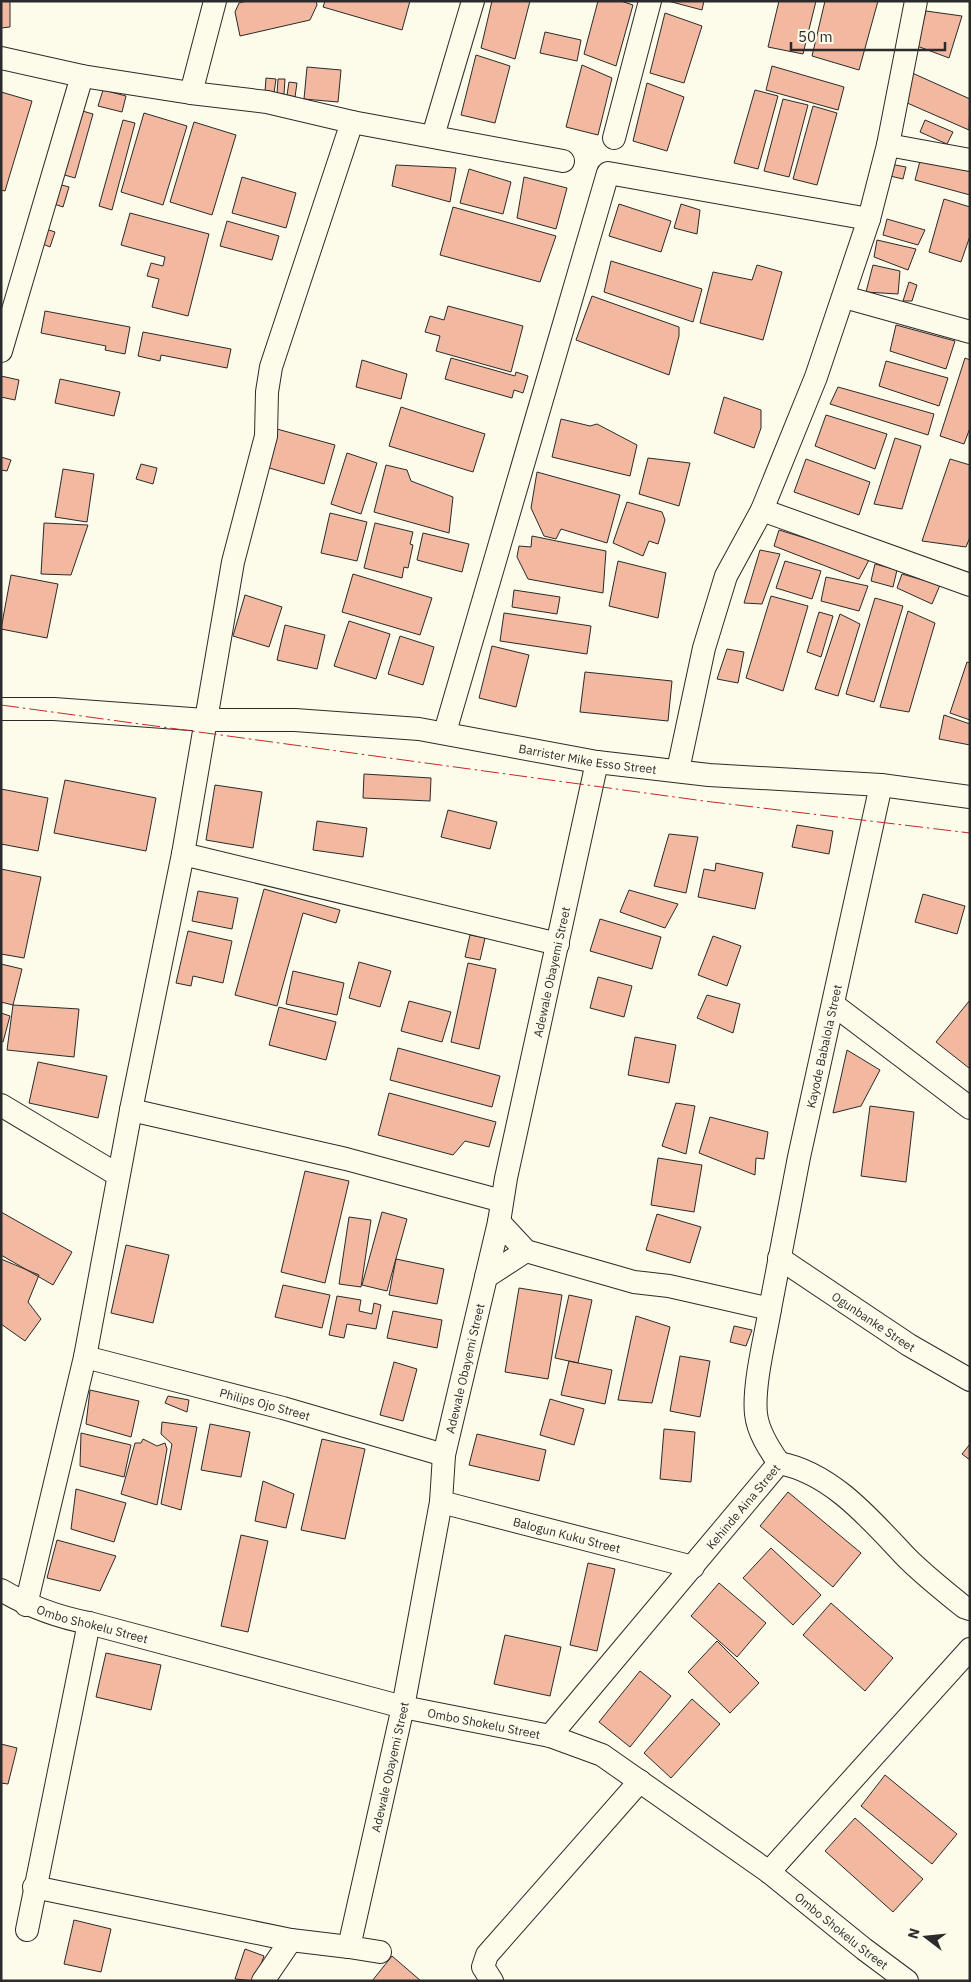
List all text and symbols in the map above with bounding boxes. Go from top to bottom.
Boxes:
scale bar [791,20,945,52]
text: 50 m [798,27,833,46]
street label: Barrister Mike Esso Street [518,740,657,776]
street label: Adewale Obayemi Street [530,905,573,1038]
street label: Kayode Babalola Street [803,983,844,1109]
street label: Ogunbanke Street [829,1288,918,1355]
street label: Adewale Obayemi Street [442,1302,487,1435]
street label: Philips Ojo Street [218,1385,312,1423]
street label: Kehinde Aina Street [703,1460,783,1552]
street label: Balogun Kuku Street [512,1513,622,1555]
street label: Ombo Shokelu Street [35,1601,150,1646]
street label: Adewale Obayemi Street [368,1701,411,1833]
street label: Ombo Shokelu Street [426,1705,542,1741]
street label: Ombo Shokelu Street [792,1889,891,1972]
north arrow [901,1912,951,1962]
text: N [903,1926,924,1941]

